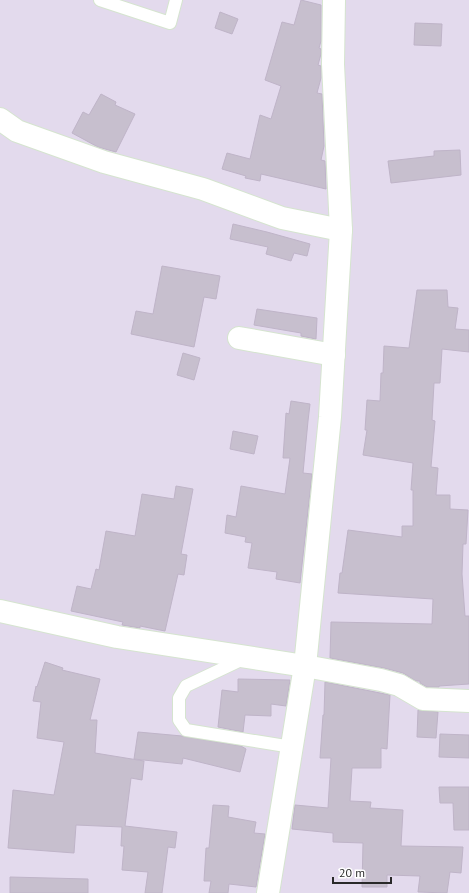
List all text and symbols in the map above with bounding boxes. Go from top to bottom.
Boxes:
scale bar [333,859,391,885]
text: 20 m [339,865,365,880]

